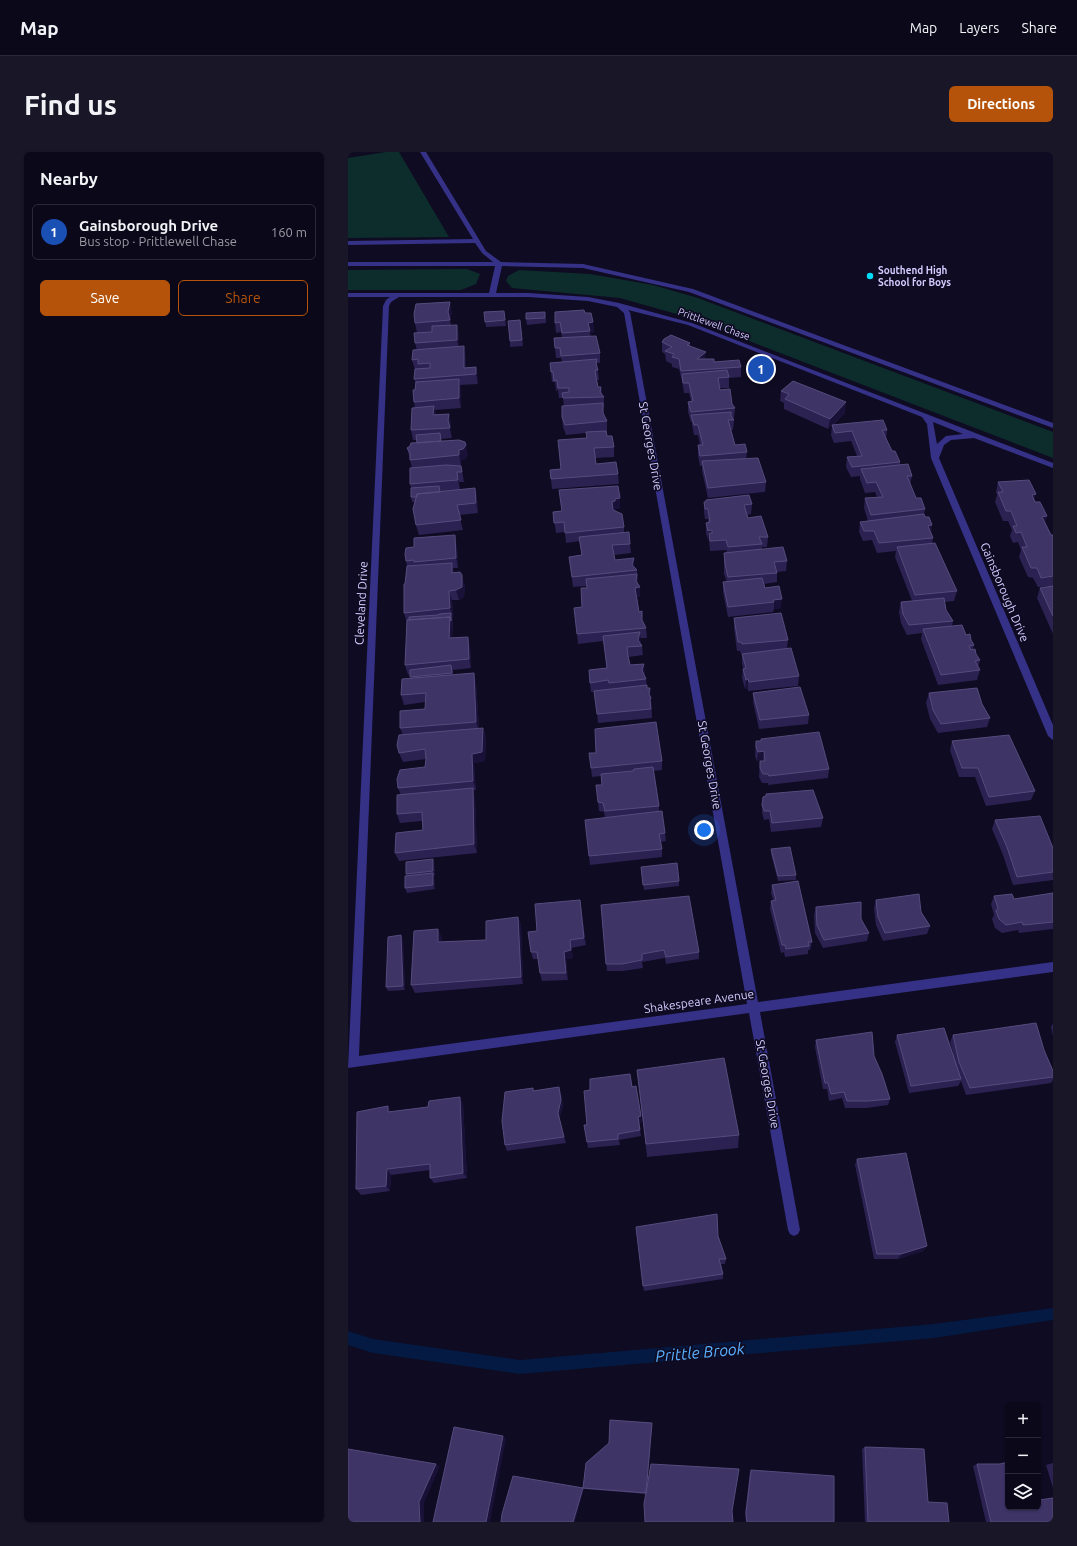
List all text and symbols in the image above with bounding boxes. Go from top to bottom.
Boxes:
text: Map [20,17,59,39]
text: Map [910,20,937,36]
text: Layers [959,20,999,36]
text: Share [1021,20,1057,36]
button: Directions [949,86,1053,122]
text: Find us [24,89,117,120]
text: Nearby [40,169,98,188]
text: Gainsborough Drive [79,217,218,234]
text: 1 [50,225,58,239]
text: 160 m [271,225,307,239]
text: Bus stop · Prittlewell Chase [79,234,237,248]
place label: Southend High School for Boys [878,265,951,288]
marker: Southend High School for Boys [865,271,875,281]
button: Save [40,280,170,316]
button: Share [178,280,308,316]
street label: Prittlewell Chase [676,306,752,342]
pin: 1 [748,354,774,384]
street label: St Georges Drive [637,401,665,491]
street label: Gainsborough Drive [978,540,1032,644]
street label: Cleveland Drive [352,561,370,645]
street label: St Georges Drive [696,720,724,810]
your location [694,820,714,840]
street label: Shakespeare Avenue [643,987,755,1015]
street label: St Georges Drive [754,1039,782,1129]
water label: Prittle Brook [655,1339,746,1365]
map controls [1005,1402,1041,1510]
button: + [1005,1402,1041,1438]
button: − [1005,1438,1041,1474]
button: layers [1005,1474,1041,1510]

